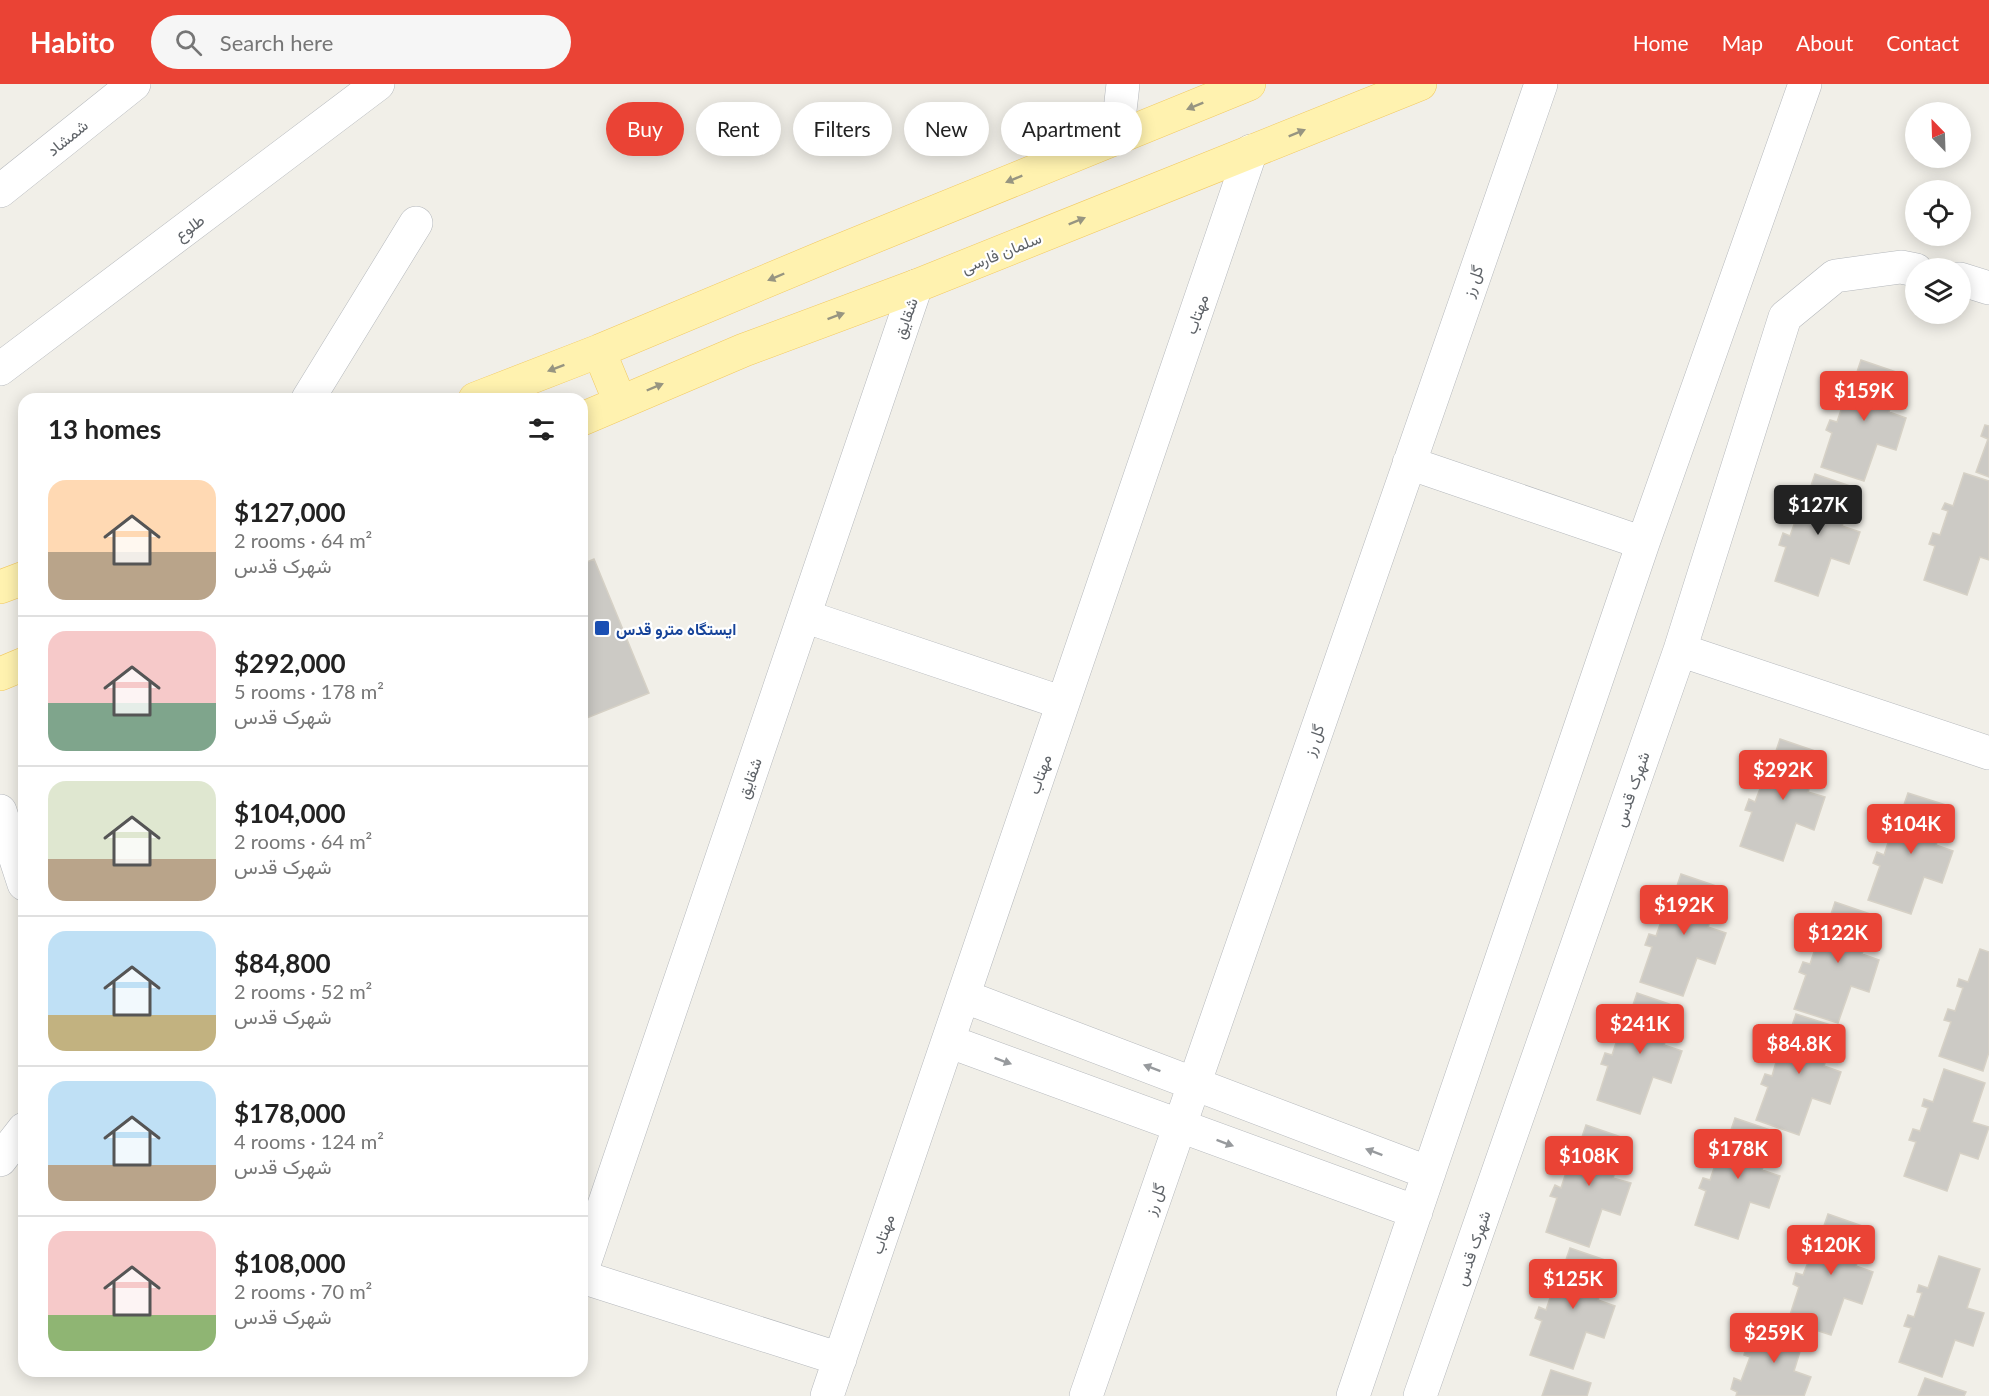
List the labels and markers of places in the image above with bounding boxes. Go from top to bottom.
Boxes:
pin: $159K [1822,371,1906,422]
pin: $127K [1776,485,1860,536]
marker: ایستگاه مترو قدس [593,619,611,637]
place label: ایستگاه مترو قدس [616,619,736,640]
pin: $292K [1741,750,1825,801]
pin: $104K [1869,804,1953,855]
pin: $192K [1642,885,1726,936]
pin: $122K [1796,913,1880,964]
pin: $241K [1598,1004,1682,1055]
pin: $84.8K [1750,1024,1848,1075]
pin: $178K [1696,1129,1780,1180]
pin: $108K [1547,1136,1631,1187]
pin: $120K [1789,1225,1873,1276]
pin: $125K [1531,1259,1615,1310]
pin: $259K [1732,1313,1816,1364]

